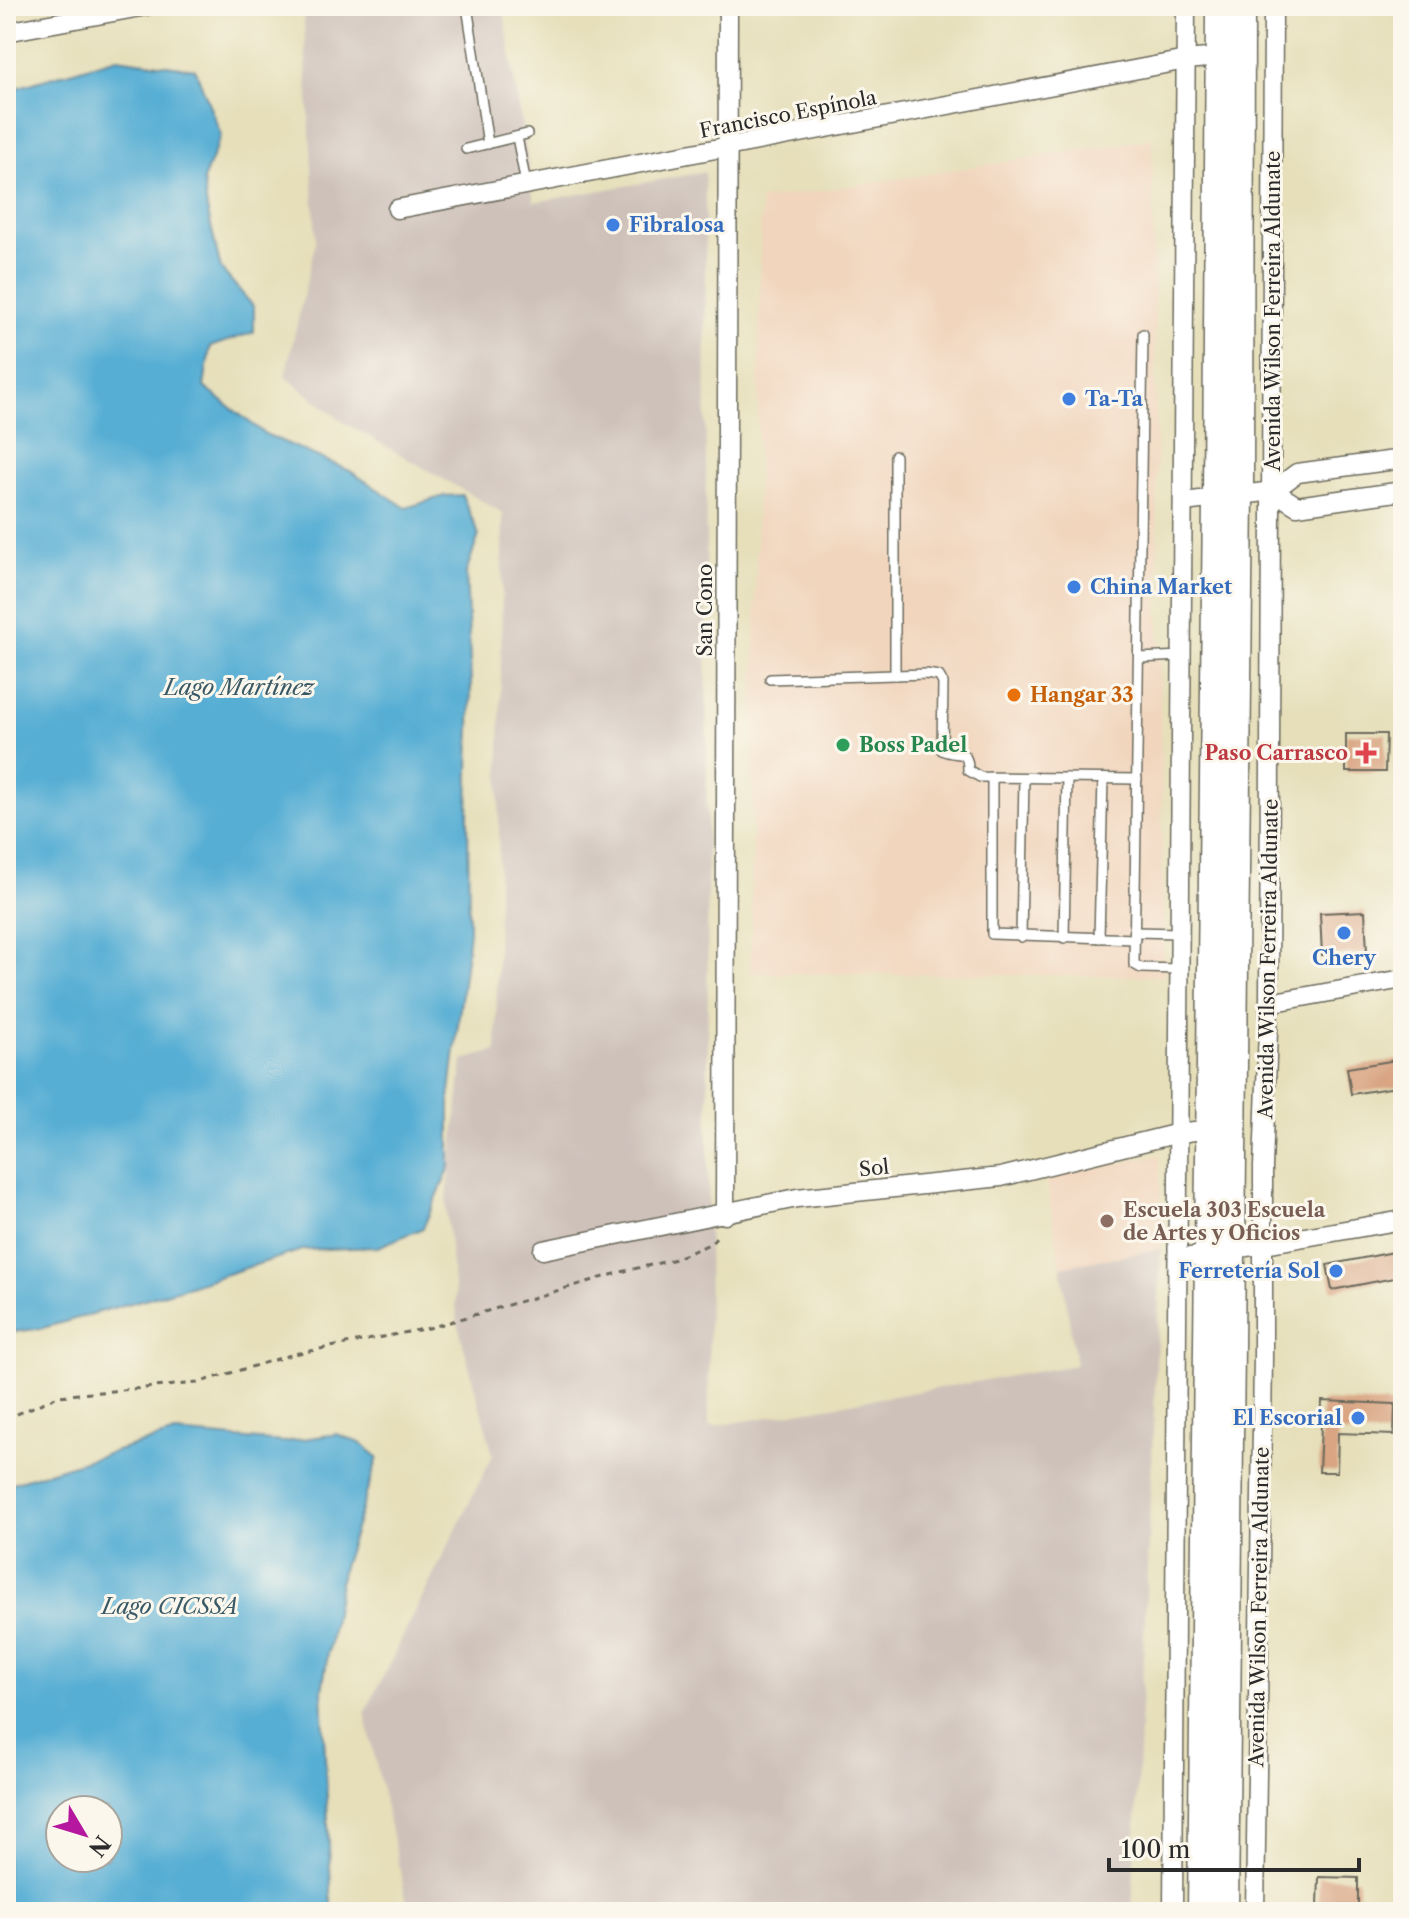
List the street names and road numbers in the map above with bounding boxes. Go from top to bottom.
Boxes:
street label: Francisco Espínola [697,85,879,143]
street label: Avenida Wilson Ferreira Aldunate [1261,151,1285,472]
street label: San Cono [693,564,717,656]
street label: Avenida Wilson Ferreira Aldunate [1253,799,1283,1120]
street label: Sol [858,1154,890,1182]
street label: Avenida Wilson Ferreira Aldunate [1244,1447,1274,1768]

